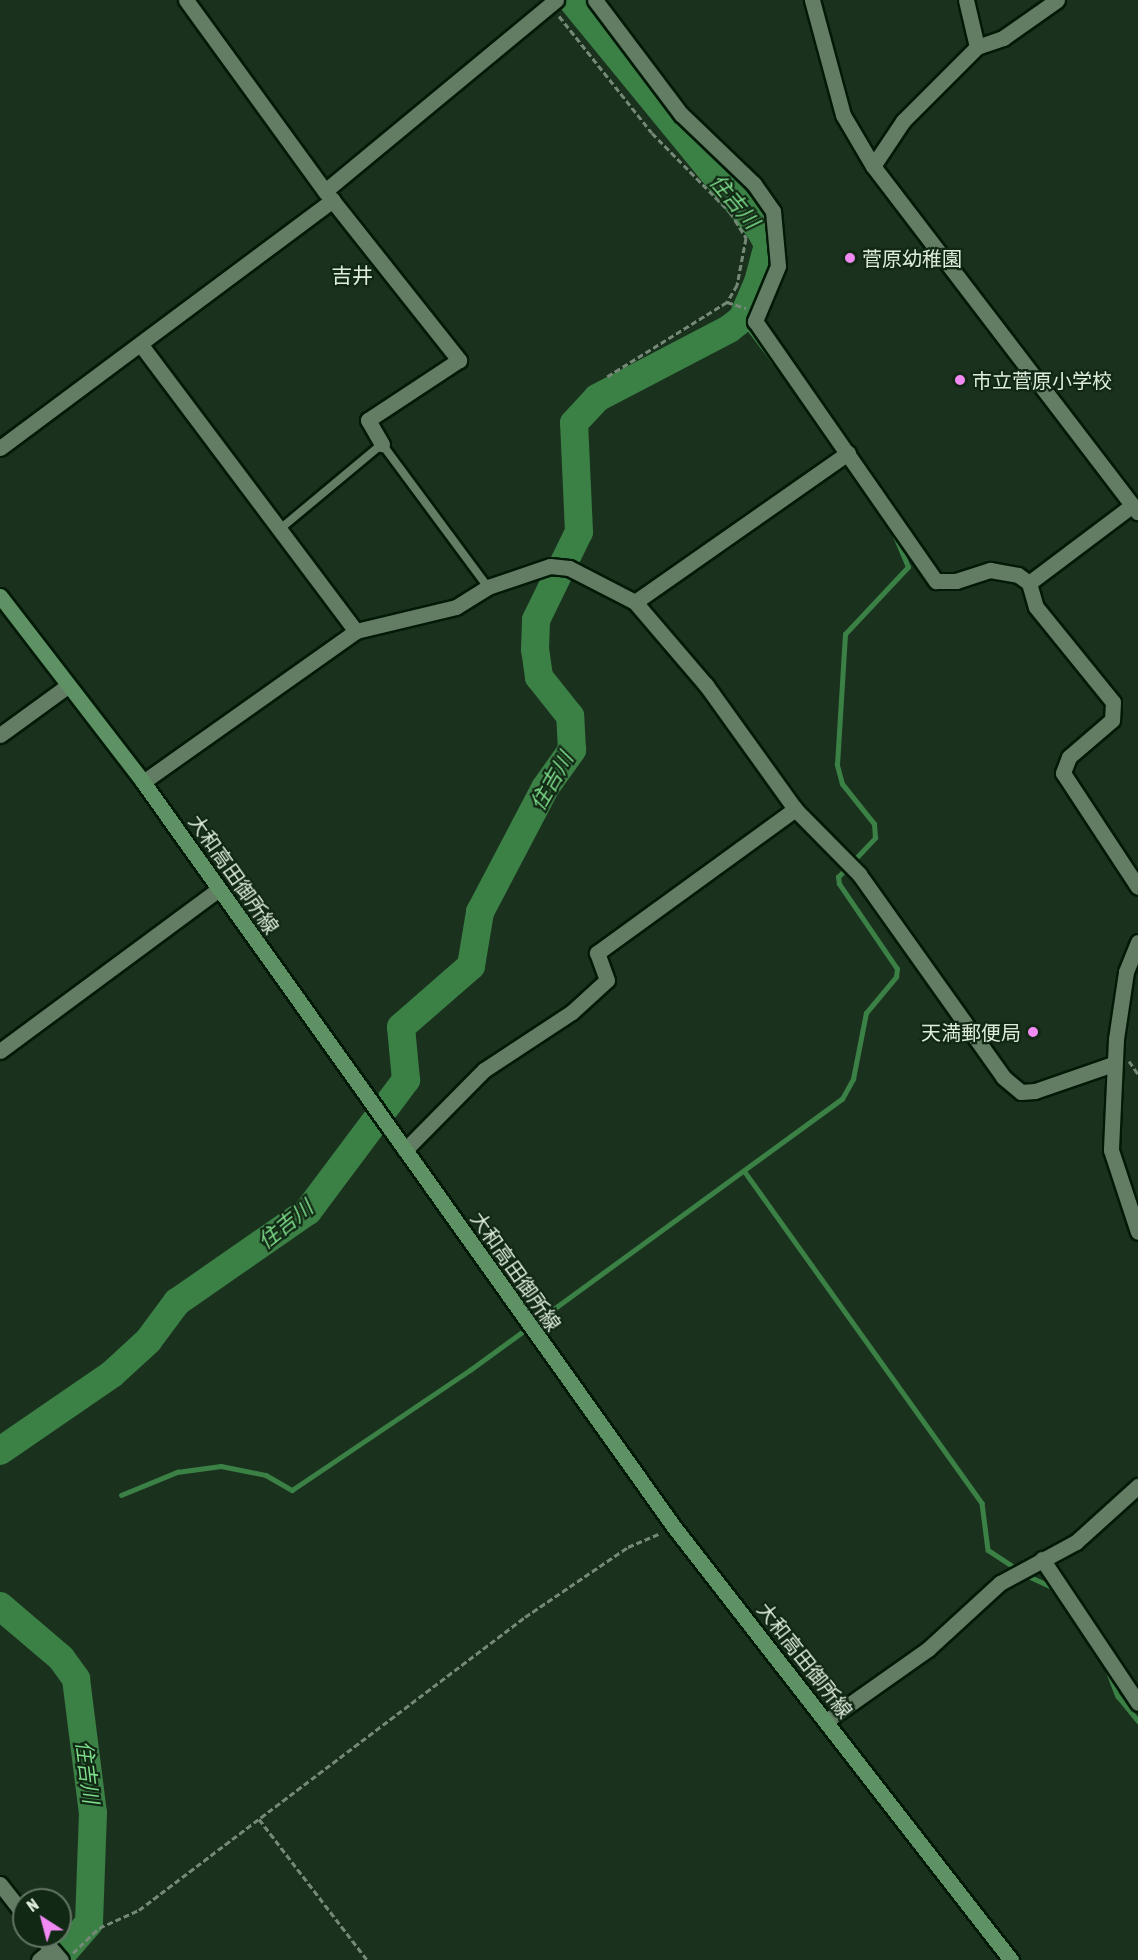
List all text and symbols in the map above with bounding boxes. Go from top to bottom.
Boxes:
water label: 住吉川 [705,169,765,233]
place label: 菅原幼稚園 [862,246,962,270]
marker: 菅原幼稚園 [843,251,857,265]
district label: 吉井 [331,262,373,288]
place label: 市立菅原小学校 [972,368,1112,392]
marker: 市立菅原小学校 [953,373,967,387]
water label: 住吉川 [524,747,578,815]
street label: 大和高田御所線 [184,810,284,938]
place label: 天満郵便局 [921,1020,1021,1044]
marker: 天満郵便局 [1026,1025,1040,1039]
water label: 住吉川 [253,1194,317,1254]
street label: 大和高田御所線 [466,1207,566,1335]
street label: 大和高田御所線 [752,1597,858,1723]
water label: 住吉川 [72,1739,104,1805]
north arrow [12,1888,72,1948]
text: N [23,1895,42,1915]

